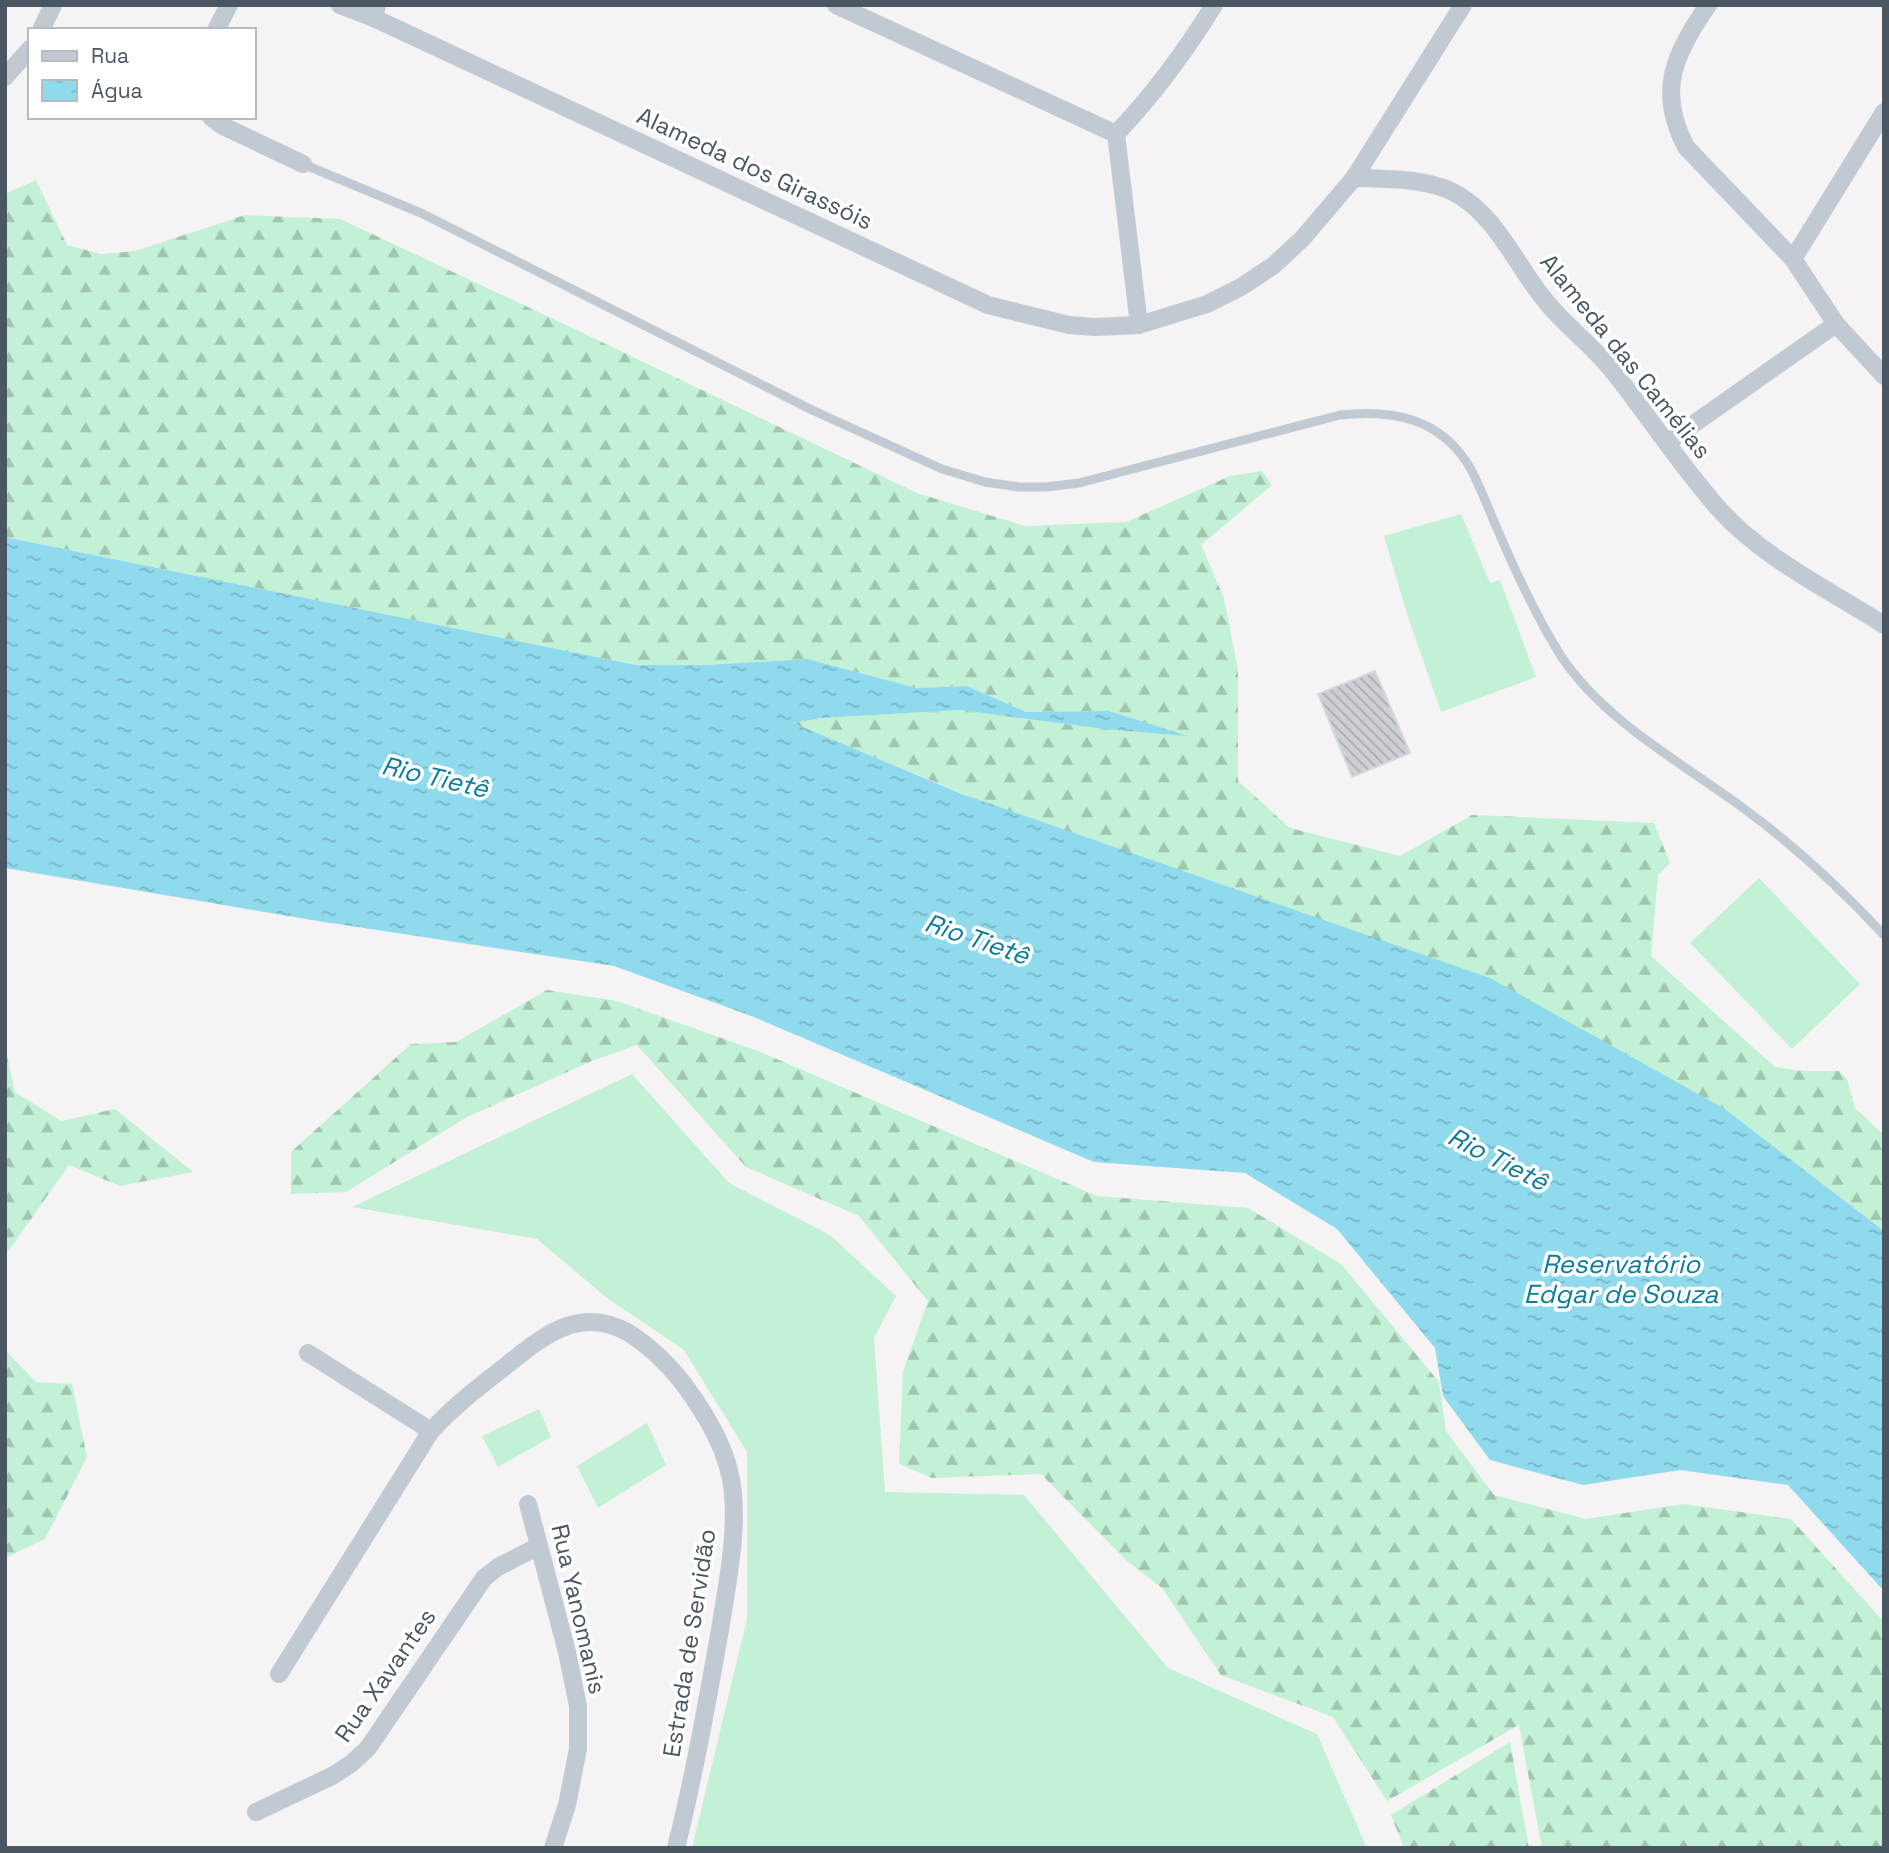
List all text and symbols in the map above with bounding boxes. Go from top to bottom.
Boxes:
legend [28,28,256,119]
text: Rua [91,42,129,69]
text: Água [91,77,143,104]
street label: Alameda dos Girassóis [632,100,878,236]
street label: Alameda das Camélias [1534,247,1718,465]
water label: Rio Tietê [379,748,493,806]
water label: Rio Tietê [920,905,1035,973]
water label: Rio Tietê [1442,1119,1555,1199]
water label: Reservatório Edgar de Souza [1524,1247,1719,1311]
street label: Rua Yanomanis [544,1521,614,1697]
street label: Estrada de Servidão [656,1527,722,1759]
street label: Rua Xavantes [327,1602,443,1748]

